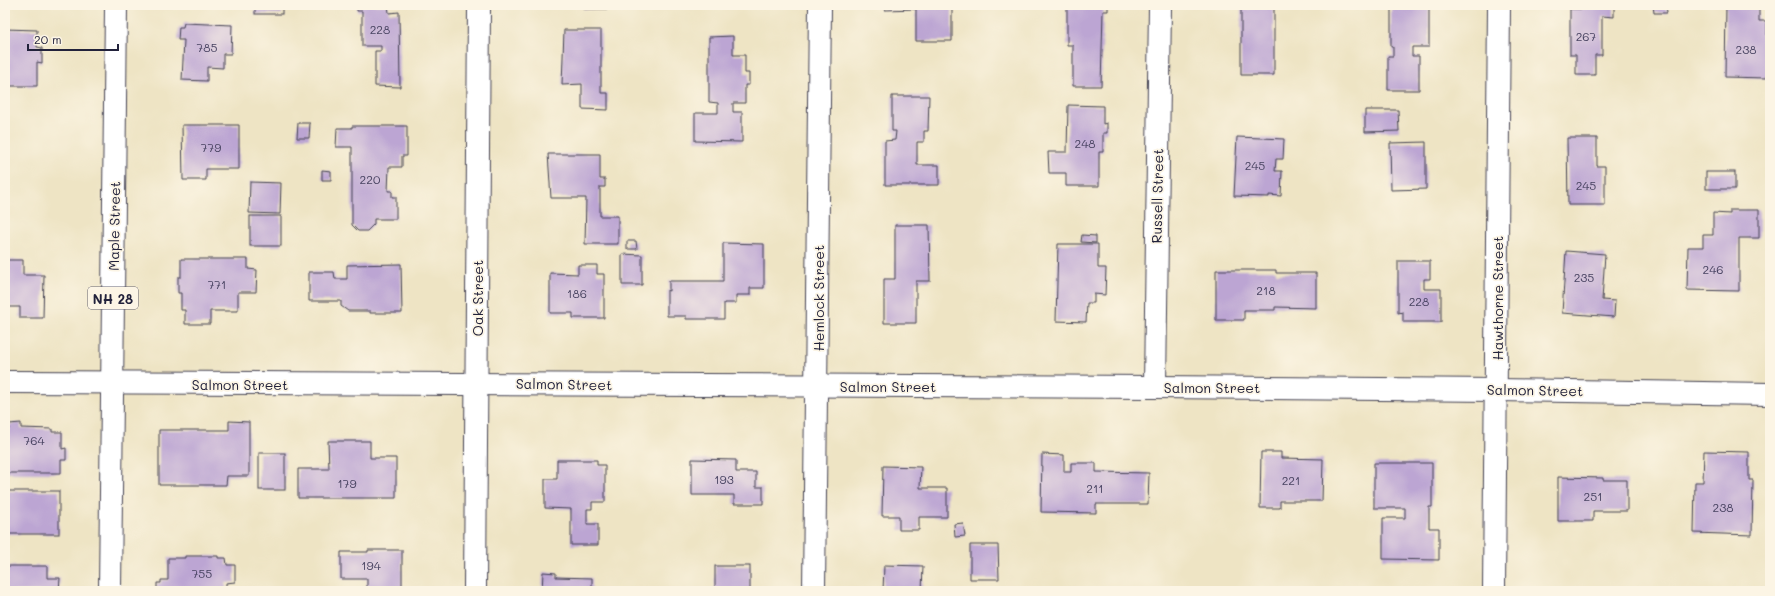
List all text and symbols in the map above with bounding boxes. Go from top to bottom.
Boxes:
house number: 228 [370,21,390,37]
scale bar [28,26,118,52]
house number: 267 [1576,28,1597,44]
text: 20 m [34,31,62,47]
house number: 785 [197,39,217,55]
house number: 238 [1736,41,1756,57]
house number: 248 [1075,135,1096,151]
house number: 779 [201,139,221,155]
street label: Russell Street [1147,148,1167,244]
house number: 245 [1245,157,1265,173]
house number: 220 [360,171,381,187]
house number: 245 [1576,177,1596,193]
street label: Maple Street [104,181,124,271]
street label: Hawthorne Street [1488,236,1507,360]
street label: Hemlock Street [809,245,828,351]
street label: Oak Street [468,260,487,336]
house number: 246 [1703,261,1723,277]
house number: 235 [1574,269,1594,285]
house number: 771 [208,276,226,292]
house number: 218 [1256,282,1276,298]
house number: 186 [567,285,587,301]
road number: NH 28 [88,287,138,309]
house number: 228 [1409,293,1429,309]
street label: Salmon Street [516,374,612,394]
street label: Salmon Street [192,375,288,394]
street label: Salmon Street [840,377,936,396]
street label: Salmon Street [1164,378,1260,397]
street label: Salmon Street [1487,380,1583,400]
house number: 764 [24,432,44,448]
house number: 193 [714,471,734,487]
house number: 221 [1282,472,1300,488]
house number: 179 [337,475,357,491]
house number: 211 [1086,480,1104,496]
house number: 251 [1583,488,1603,504]
house number: 238 [1713,499,1733,515]
house number: 194 [361,557,381,573]
house number: 755 [192,565,212,581]

